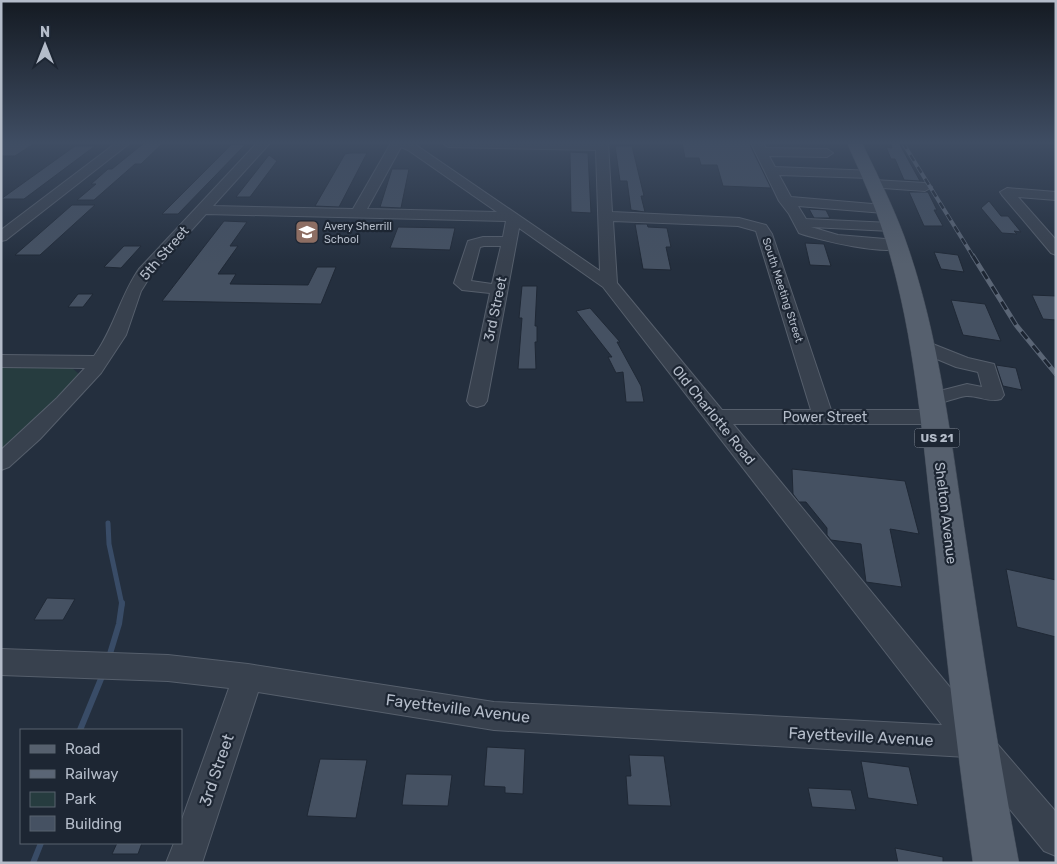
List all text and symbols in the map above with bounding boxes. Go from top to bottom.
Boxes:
north arrow [20,20,70,70]
text: N [40,24,50,41]
school or university icon: Avery Sherrill School [294,219,320,245]
place label: Avery Sherrill School [324,220,392,246]
street label: 5th Street [136,222,193,284]
street label: South Meeting Street [759,236,806,345]
street label: 3rd Street [480,275,511,343]
street label: Old Charlotte Road [669,362,759,468]
street label: Power Street [783,409,868,426]
road number: US 21 [914,428,960,448]
street label: Shelton Avenue [931,461,960,565]
street label: Fayetteville Avenue [385,690,531,727]
street label: Fayetteville Avenue [788,723,934,750]
legend [20,729,182,844]
street label: 3rd Street [195,732,238,809]
text: Road [65,740,101,758]
text: Railway [65,765,119,783]
text: Park [65,790,96,808]
text: Building [65,815,122,833]

